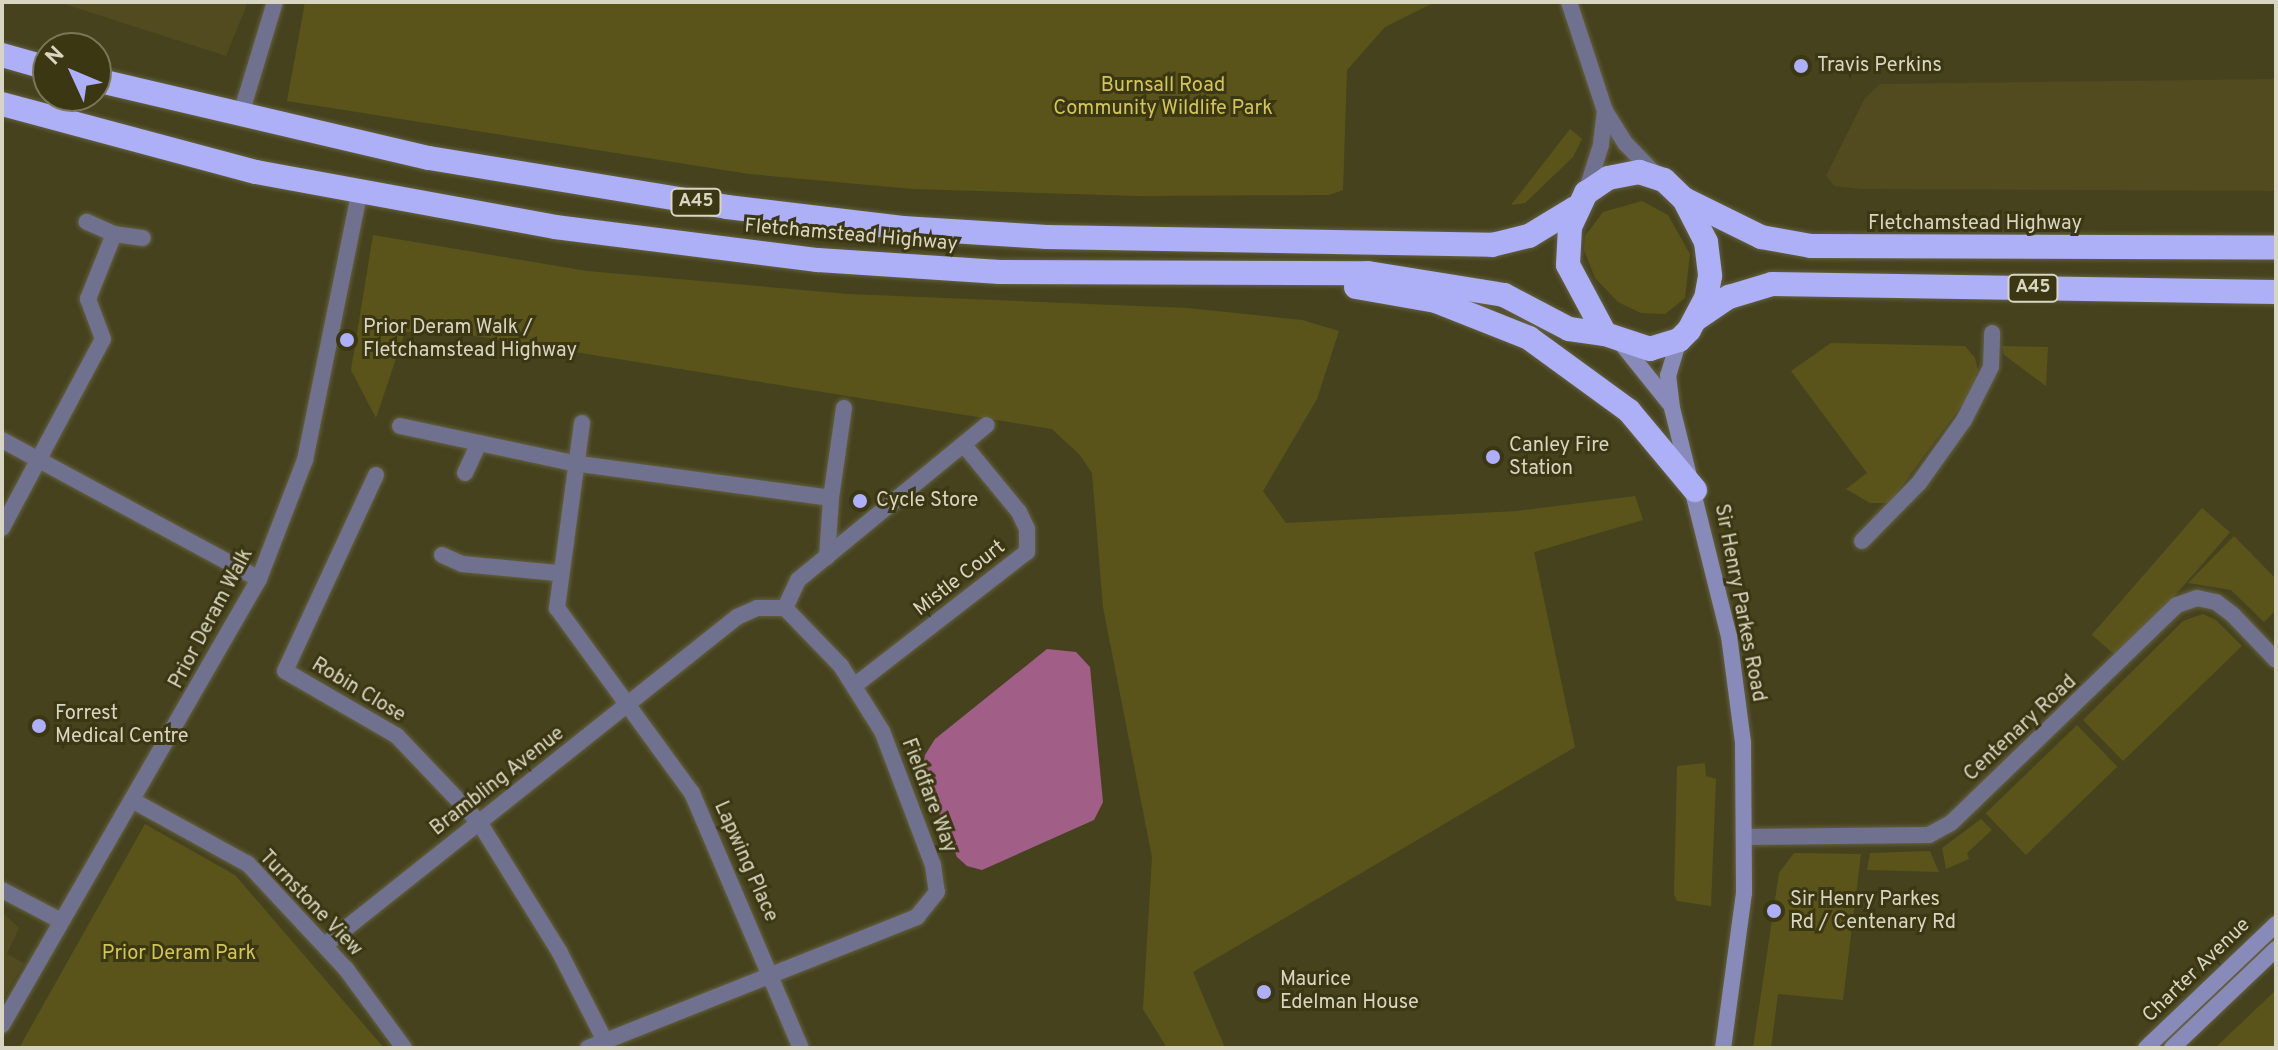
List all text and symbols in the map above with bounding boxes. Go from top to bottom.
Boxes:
north arrow [32,32,112,112]
text: N [41,41,71,71]
place label: Travis Perkins [1817,54,1942,78]
marker: Travis Perkins [1792,57,1810,75]
park label: Burnsall Road Community Wildlife Park [1053,74,1273,121]
road number: A45 [670,188,722,216]
street label: Fletchamstead Highway [1868,212,2082,236]
street label: Fletchamstead Highway [743,215,959,257]
road number: A45 [2007,274,2059,302]
place label: Prior Deram Walk / Fletchamstead Highway [363,316,577,363]
marker: Prior Deram Walk / Fletchamstead Highway [338,331,356,349]
place label: Canley Fire Station [1509,434,1609,481]
marker: Canley Fire Station [1484,448,1502,466]
place label: Cycle Store [876,489,978,513]
marker: Cycle Store [851,492,869,510]
street label: Sir Henry Parkes Road [1708,502,1770,704]
street label: Mistle Court [909,536,1011,622]
street label: Prior Deram Walk [165,545,259,693]
street label: Robin Close [307,654,409,728]
street label: Centenary Road [1960,671,2082,787]
place label: Forrest Medical Centre [55,702,189,749]
marker: Forrest Medical Centre [30,717,48,735]
street label: Brambling Avenue [426,722,570,842]
street label: Fieldfare Way [895,735,961,857]
street label: Lapwing Place [708,798,782,926]
street label: Turnstone View [253,846,367,962]
place label: Sir Henry Parkes Rd / Centenary Rd [1790,888,1956,935]
marker: Sir Henry Parkes Rd / Centenary Rd [1765,902,1783,920]
street label: Charter Avenue [2138,913,2256,1029]
park label: Prior Deram Park [102,942,256,966]
place label: Maurice Edelman House [1280,968,1419,1015]
marker: Maurice Edelman House [1255,983,1273,1001]

